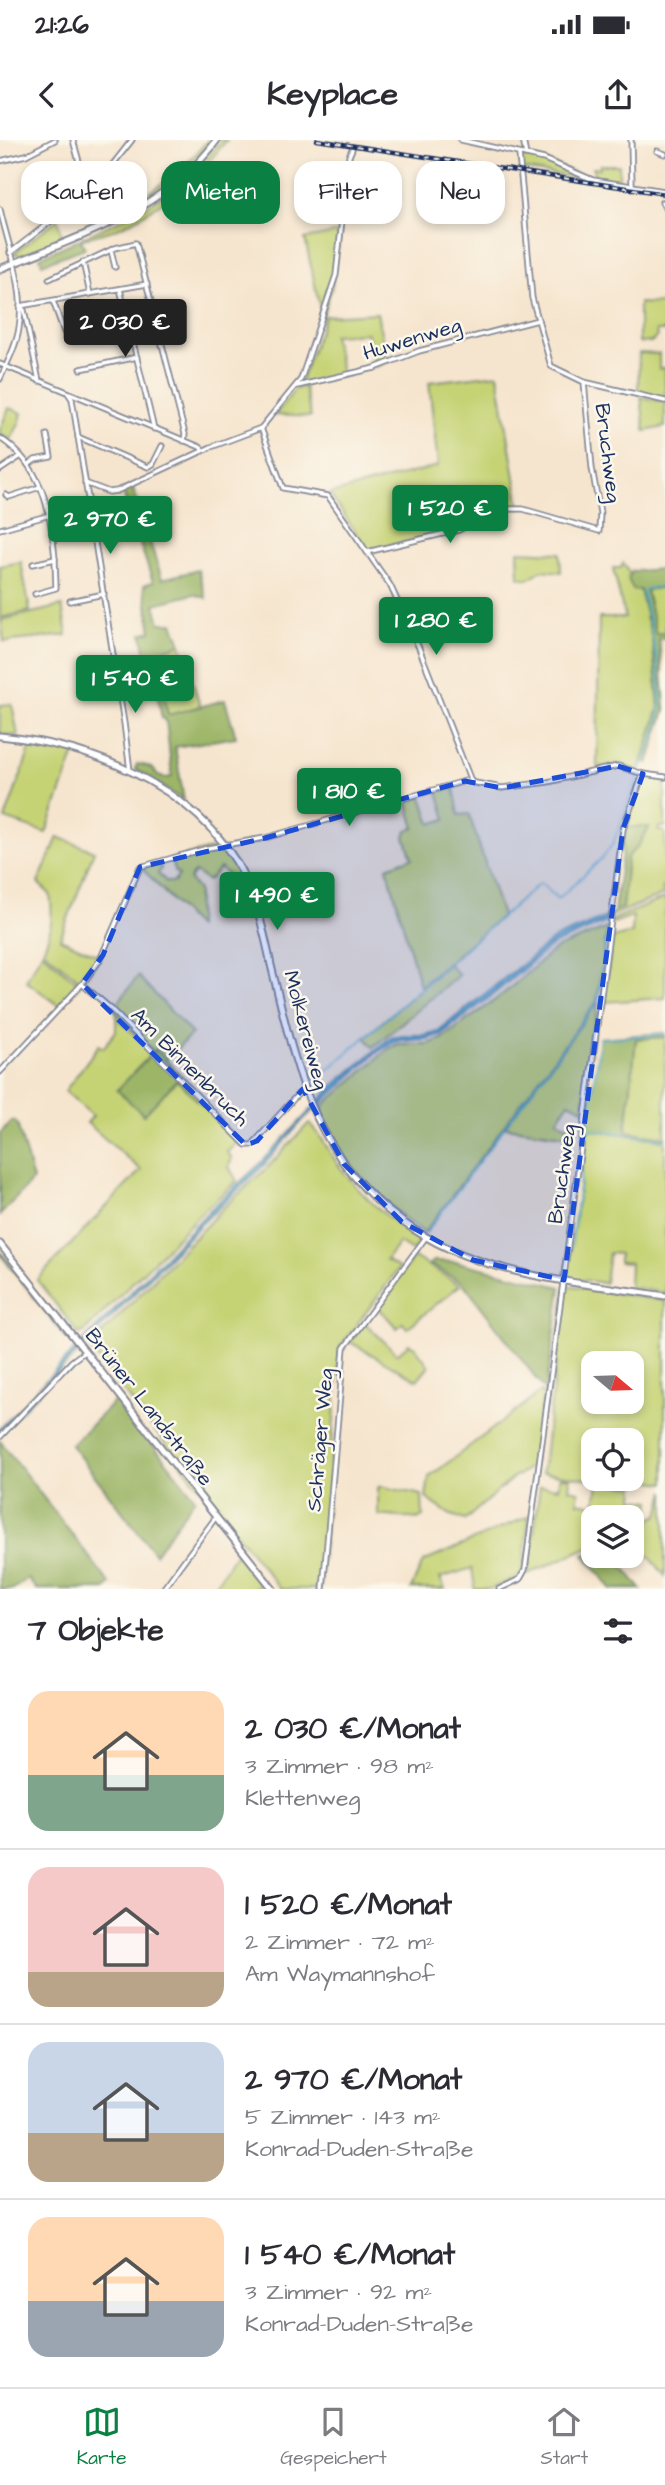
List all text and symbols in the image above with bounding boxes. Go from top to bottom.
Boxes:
text: 21:26 [35,7,89,43]
text: Keyplace [267,72,398,117]
icon: back [28,76,66,114]
icon: share [599,76,637,114]
chip: Kaufen [21,161,147,224]
chip: Mieten [161,161,280,224]
chip: Filter [294,161,402,224]
chip: Neu [416,161,505,224]
pin: 2 030 € [60,300,190,359]
text: 2 030 € [80,306,170,338]
street label: Huwenweg [359,310,465,370]
street label: Bruchweg [586,402,629,505]
pin: 1 520 € [385,486,515,545]
text: 1 520 € [408,492,492,524]
pin: 2 970 € [45,496,175,556]
text: 2 970 € [64,503,156,535]
pin: 1 280 € [371,598,501,657]
text: 1 280 € [395,604,477,636]
pin: 1 540 € [70,656,200,715]
text: 1 540 € [92,662,178,694]
pin: 1 810 € [284,768,414,828]
text: 1 810 € [313,775,385,807]
pin: 1 490 € [212,872,342,932]
text: 1 490 € [236,879,318,911]
street label: Molkereiweg [274,967,336,1093]
street label: Am Binnenbruch [124,1001,256,1133]
street label: Bruchweg [541,1122,585,1226]
street label: Brüner Landstraße [78,1322,220,1492]
north arrow [581,1351,644,1414]
map controls [581,1351,644,1568]
street label: Schräger Weg [299,1367,343,1513]
button: locate [581,1428,644,1491]
button: layers [581,1505,644,1568]
text: 7 Objekte [28,1610,164,1652]
icon: filters [599,1612,637,1650]
text: 2 030 €/Monat [245,1708,461,1750]
icon: home [84,1719,168,1803]
text: 3 Zimmer · 98 m² [245,1750,434,1782]
text: Klettenweg [245,1782,360,1814]
text: 1 520 €/Monat [245,1884,452,1926]
icon: home [84,1895,168,1979]
text: 2 Zimmer · 72 m² [245,1926,435,1958]
text: Am Waymannshof [245,1958,435,1990]
text: 2 970 €/Monat [245,2059,462,2101]
icon: home [84,2070,168,2154]
text: 5 Zimmer · 143 m² [245,2101,441,2133]
text: Konrad-Duden-Straße [245,2133,473,2165]
text: 1 540 €/Monat [245,2234,455,2276]
icon: home [84,2245,168,2329]
text: 3 Zimmer · 92 m² [245,2276,432,2308]
text: Konrad-Duden-Straße [245,2308,473,2340]
tab: Karte [77,2403,126,2472]
tab: Gespeichert [280,2403,387,2472]
tab: Start [540,2403,588,2472]

